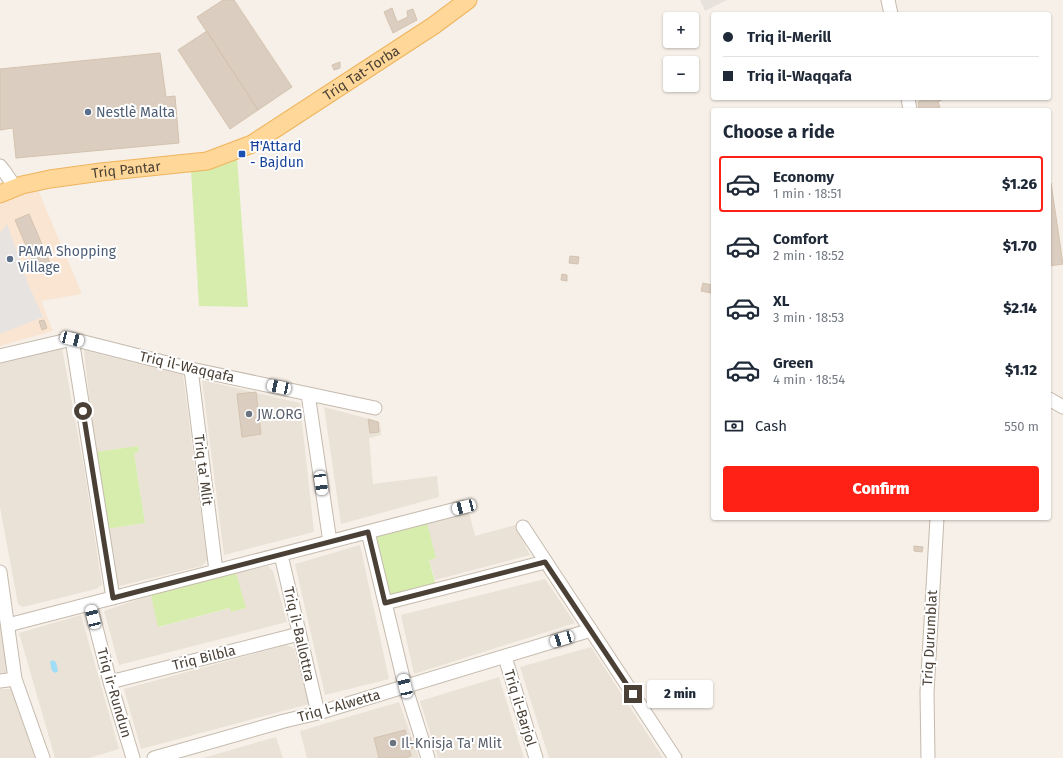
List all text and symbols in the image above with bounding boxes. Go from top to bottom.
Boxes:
map controls [663,12,699,92]
button: + [663,12,699,48]
text: Triq il-Merill [747,28,831,46]
street label: Triq Tat-Torba [320,42,403,104]
button: − [663,56,699,92]
text: Triq il-Waqqafa [747,67,852,85]
place label: Nestlè Malta [96,104,175,121]
marker: Nestlè Malta [83,107,93,117]
text: Choose a ride [723,121,835,143]
place label: Ħ'Attard - Bajdun [250,138,304,171]
marker: Ħ'Attard - Bajdun [237,149,247,159]
street label: Triq Pantar [90,157,162,182]
icon: car [725,166,761,202]
text: Economy [773,168,834,186]
text: $1.26 [1002,175,1037,193]
text: 1 min · 18:51 [773,186,842,201]
icon: car [725,228,761,264]
text: Comfort [773,230,829,248]
text: $1.70 [1003,237,1037,255]
place label: PAMA Shopping Village [18,243,117,276]
text: 2 min · 18:52 [773,248,844,263]
marker: PAMA Shopping Village [5,254,15,264]
icon: car [725,290,761,326]
text: XL [773,292,789,310]
text: $2.14 [1003,299,1037,317]
text: 3 min · 18:53 [773,310,844,325]
car [59,330,85,348]
street label: Triq il-Waqqafa [138,348,236,386]
icon: car [725,352,761,388]
text: Green [773,354,813,372]
text: $1.12 [1005,361,1037,379]
text: 4 min · 18:54 [773,372,845,387]
car [266,379,292,395]
route start [74,402,92,420]
place label: JW.ORG [257,406,302,423]
marker: JW.ORG [244,409,254,419]
icon: cash [723,415,745,437]
text: Cash [755,417,787,435]
text: 550 m [1004,419,1039,434]
street label: Triq ta' Mlit [190,433,216,507]
button: Confirm [723,466,1039,512]
car [313,470,329,496]
car [451,498,477,516]
street label: Triq il-Ballottra [280,585,318,683]
street label: Triq Durumblat [919,589,941,686]
car [84,604,102,630]
car [549,630,575,648]
street label: Triq Bilbla [171,642,237,674]
street label: Triq ir-Rundun [93,646,135,740]
street label: Triq il-Barjol [500,668,540,748]
car [396,673,414,699]
callout: 2 min [647,680,713,708]
route end [624,685,642,703]
street label: Triq l-Alwetta [296,686,382,726]
text: 2 min [664,686,696,701]
place label: Il-Knisja Ta' Mlit [401,735,503,752]
marker: Il-Knisja Ta' Mlit [388,738,398,748]

